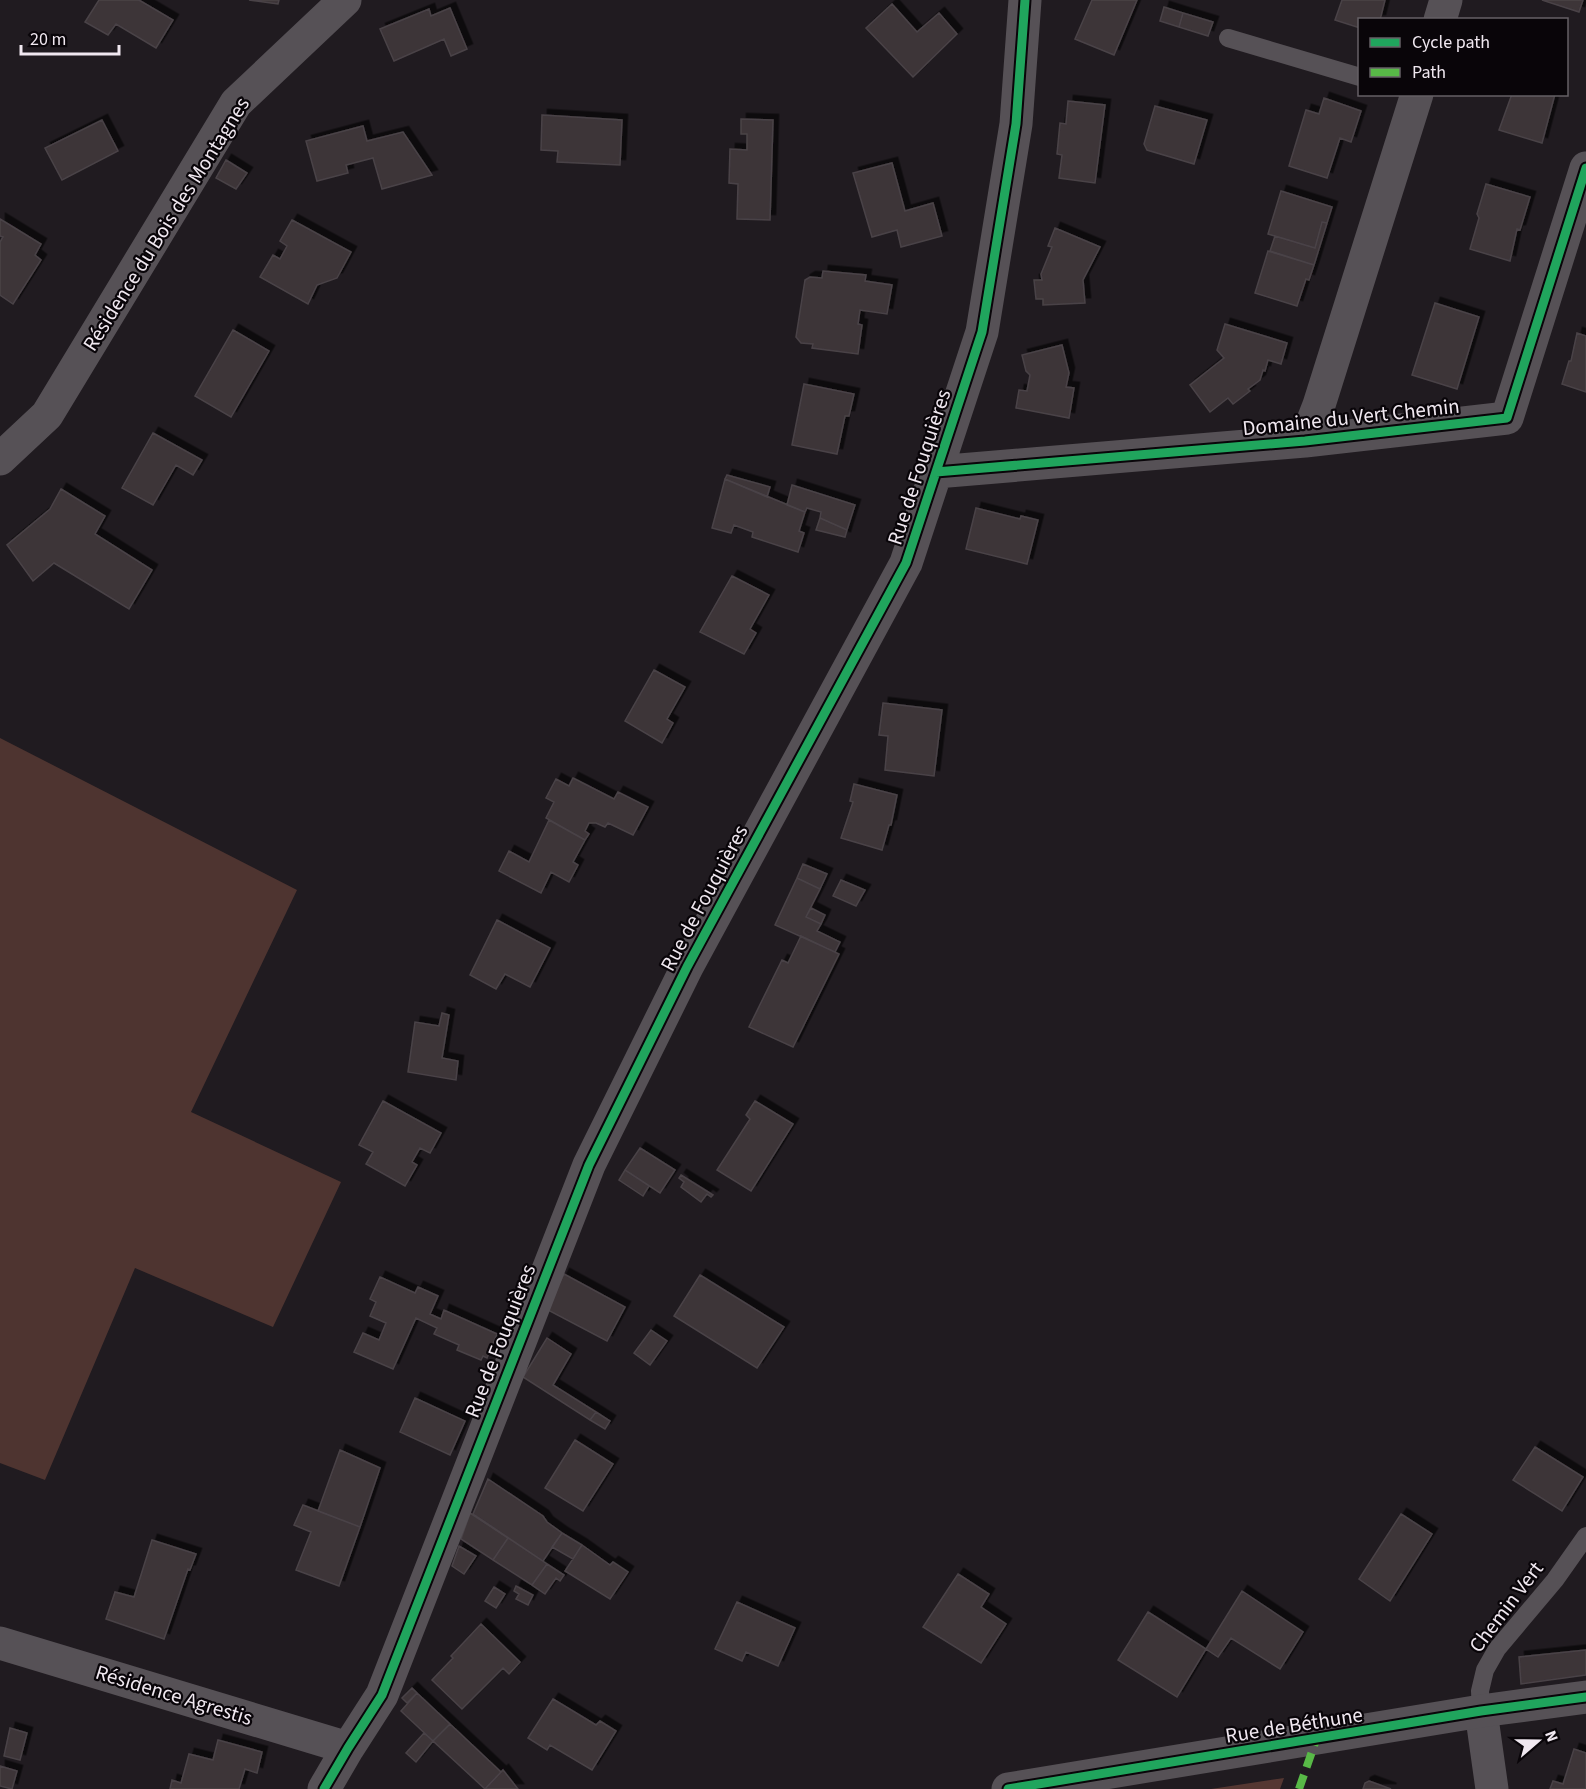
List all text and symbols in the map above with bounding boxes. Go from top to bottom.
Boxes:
scale bar [21,18,118,56]
legend [1358,18,1568,96]
text: 20 m [30,27,66,52]
text: Cycle path [1412,30,1490,55]
text: Path [1412,60,1446,85]
street label: Résidence du Bois des Montagnes [75,91,257,357]
street label: Rue de Fouquières [880,385,958,549]
street label: Domaine du Vert Chemin [1241,391,1461,443]
street label: Rue de Fouquières [653,819,755,977]
street label: Rue de Fouquières [457,1260,543,1422]
street label: Chemin Vert [1462,1555,1550,1659]
street label: Résidence Agrestis [92,1657,256,1733]
street label: Rue de Béthune [1223,1699,1365,1751]
north arrow [1508,1711,1568,1771]
text: N [1539,1727,1563,1745]

